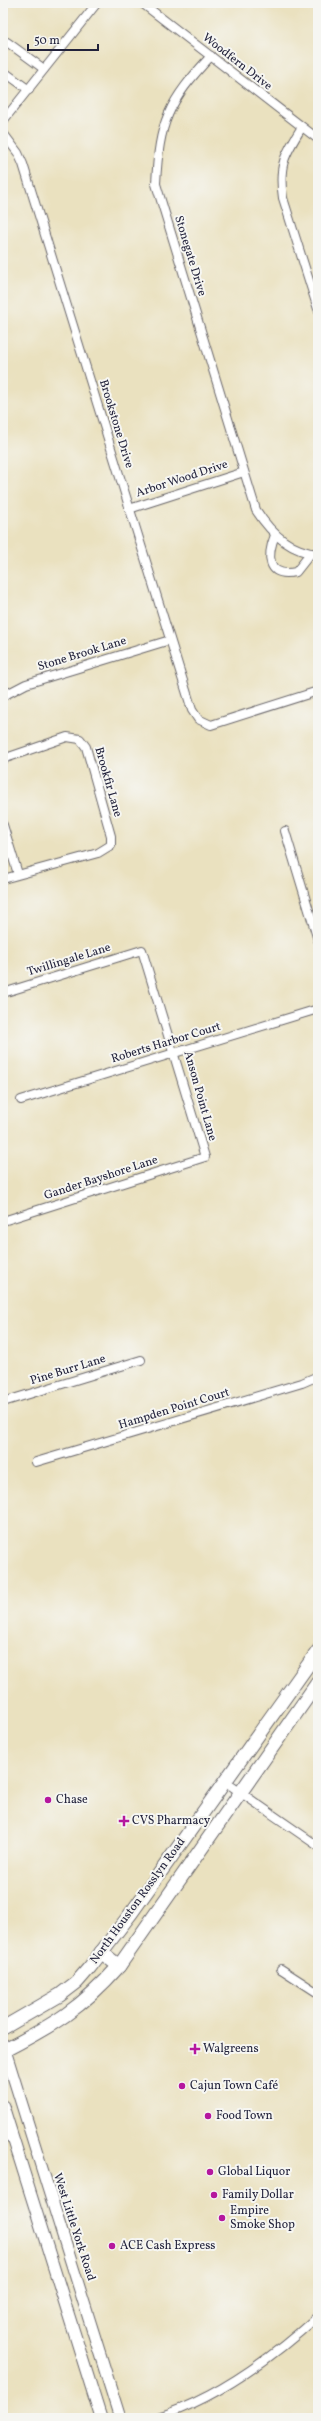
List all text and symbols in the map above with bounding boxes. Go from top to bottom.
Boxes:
scale bar [28,26,98,52]
street label: Woodfern Drive [199,30,275,94]
text: 50 m [34,33,60,49]
street label: Stonegate Drive [170,214,210,298]
street label: Brookstone Drive [95,378,137,471]
street label: Arbor Wood Drive [134,456,230,501]
street label: Stone Brook Lane [36,633,129,675]
street label: Brookfir Lane [90,745,126,819]
street label: Twillingale Lane [25,940,113,980]
street label: Roberts Harbor Court [109,1019,223,1067]
street label: Anson Point Lane [180,1049,221,1143]
street label: Gander Bayshore Lane [42,1152,160,1204]
street label: Pine Burr Lane [28,1351,108,1389]
street label: Hampden Point Court [117,1384,231,1434]
place label: Chase [56,1792,88,1808]
marker: Chase [43,1795,53,1805]
place label: CVS Pharmacy [132,1813,211,1829]
marker: CVS Pharmacy [119,1816,129,1826]
street label: North Houston Rosslyn Road [87,1834,190,1968]
place label: Walgreens [203,2041,259,2057]
marker: Walgreens [190,2044,200,2054]
place label: Cajun Town Café [190,2078,278,2094]
marker: Cajun Town Café [177,2081,187,2091]
place label: Food Town [216,2108,273,2124]
marker: Food Town [203,2111,213,2121]
place label: Global Liquor [218,2164,290,2180]
marker: Global Liquor [205,2167,215,2177]
street label: West Little York Road [49,2171,99,2283]
place label: Family Dollar [222,2187,294,2203]
marker: Family Dollar [209,2190,219,2200]
place label: Empire Smoke Shop [230,2203,295,2233]
marker: Empire Smoke Shop [217,2213,227,2223]
place label: ACE Cash Express [120,2238,216,2254]
marker: ACE Cash Express [107,2241,117,2251]

